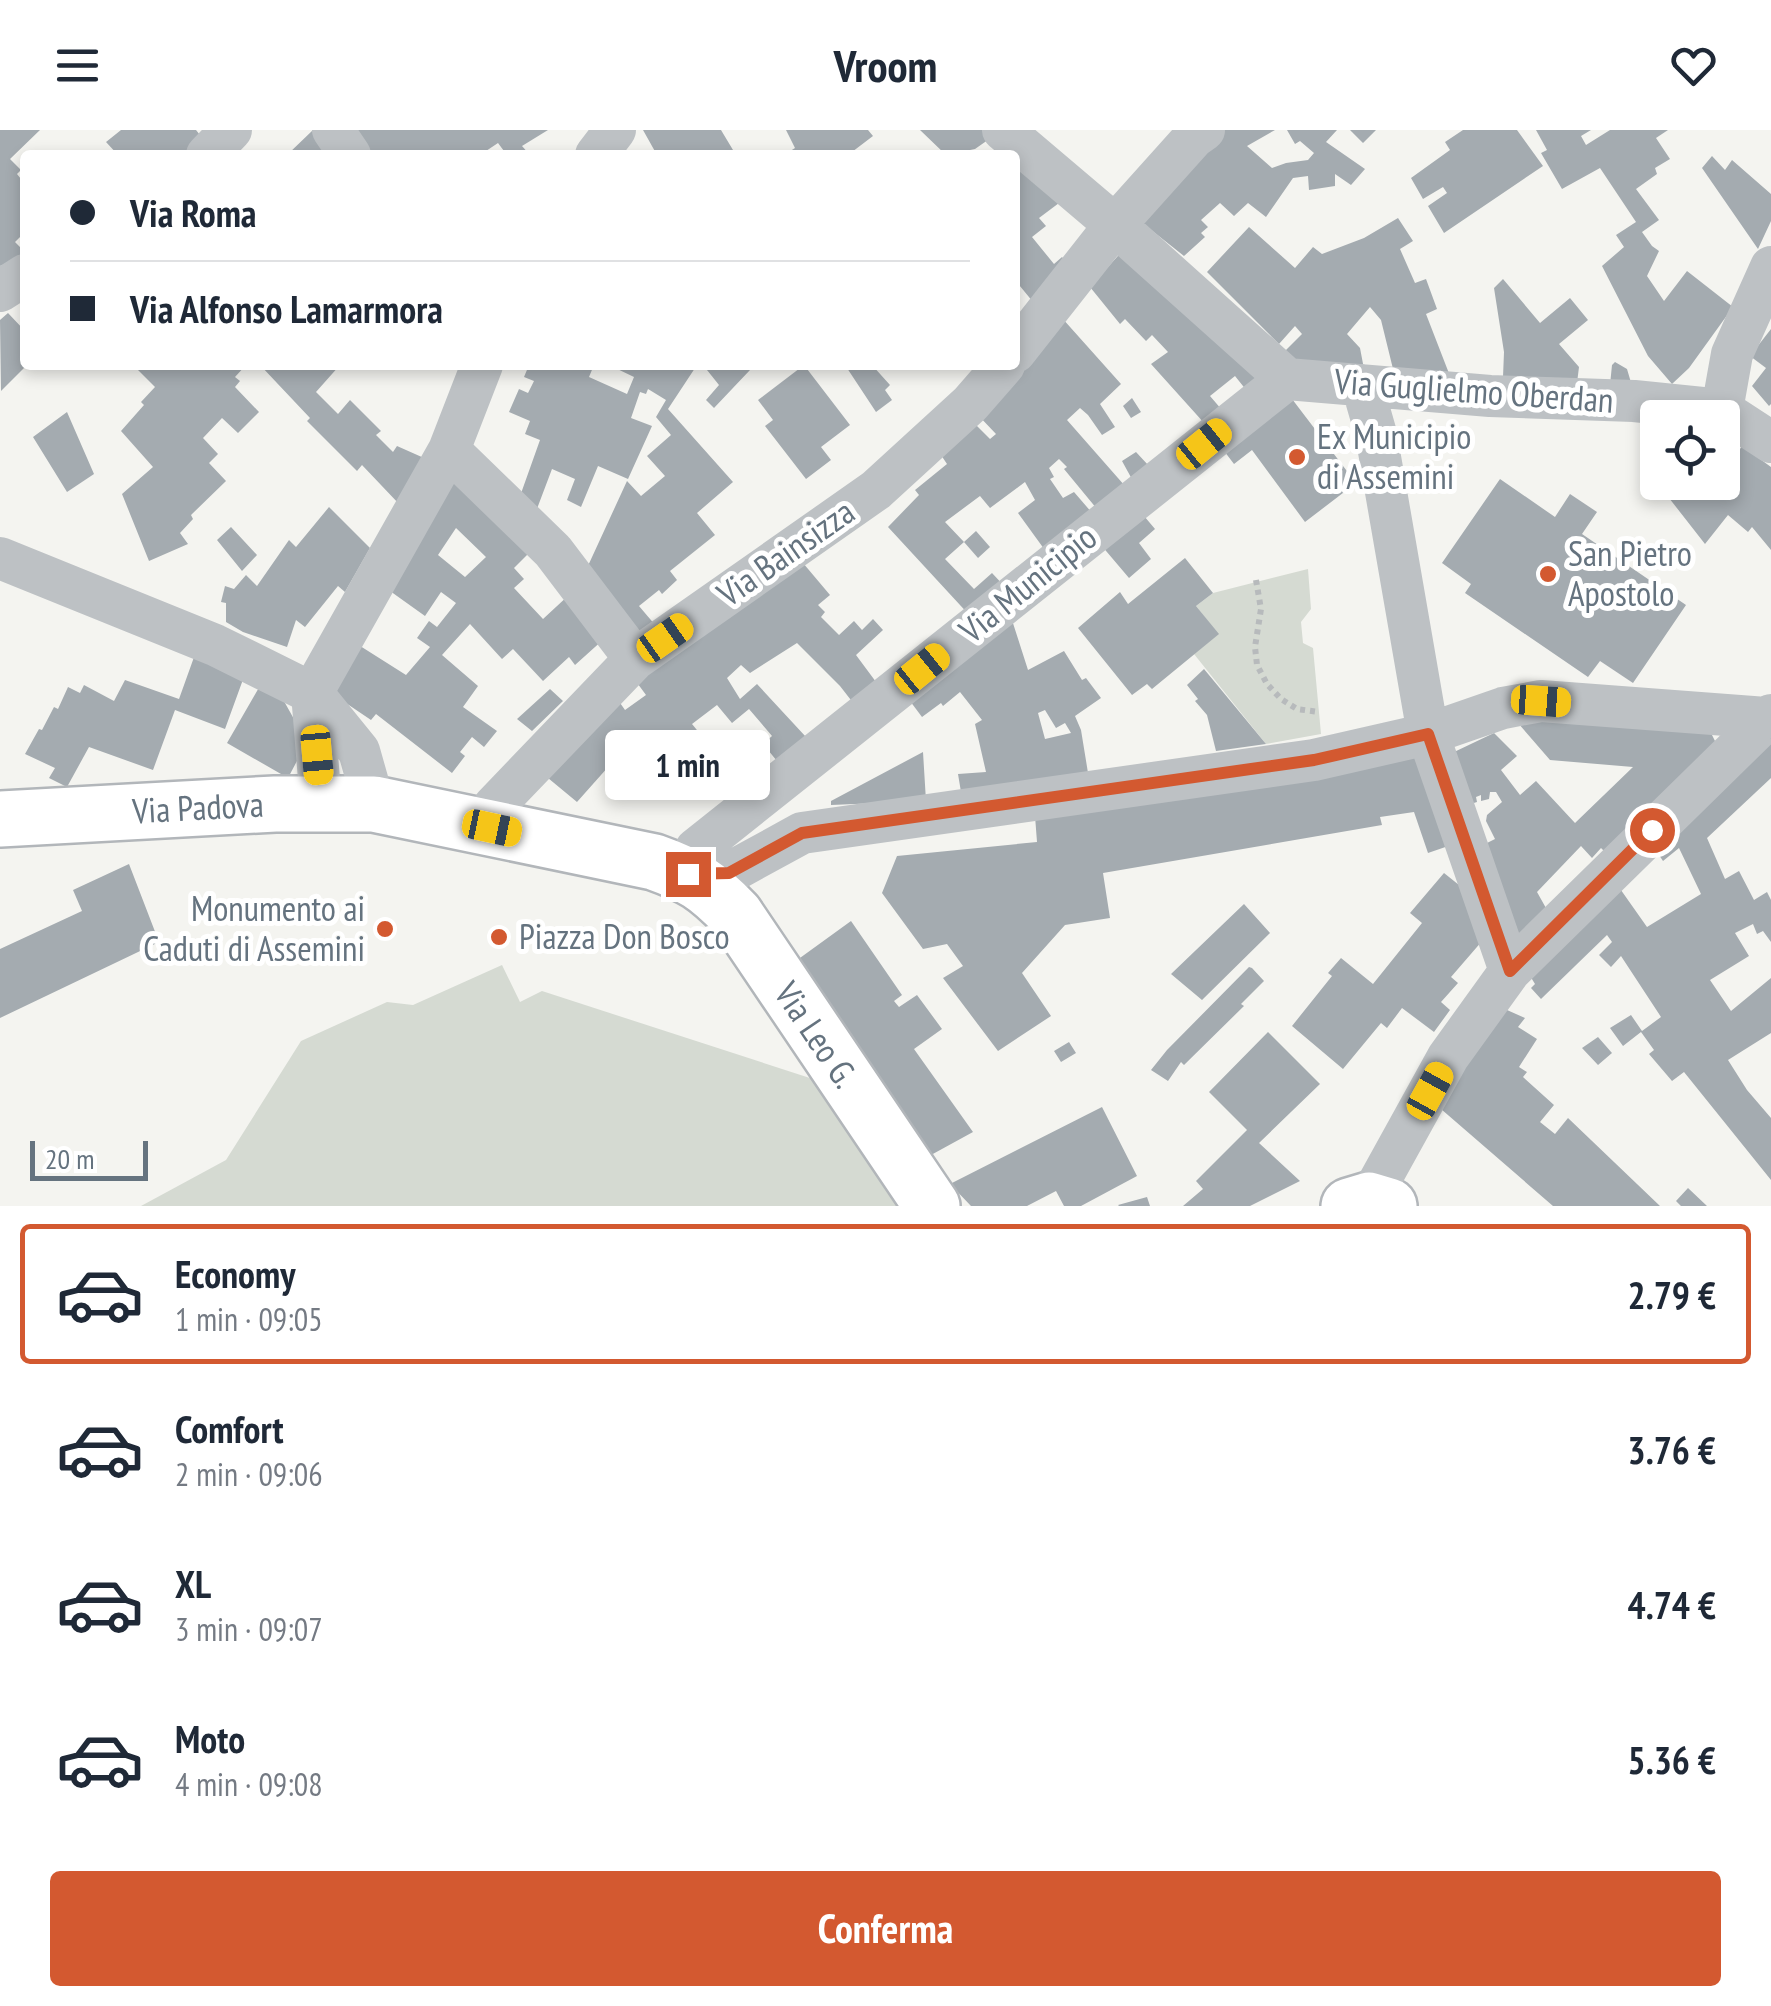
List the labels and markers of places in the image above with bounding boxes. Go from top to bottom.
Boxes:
place label: Ex Municipio di Assemini [1317,413,1471,499]
marker: Ex Municipio di Assemini [1286,446,1308,468]
place label: San Pietro Apostolo [1568,530,1692,616]
marker: San Pietro Apostolo [1537,563,1559,585]
place label: Monumento ai Caduti di Assemini [143,885,365,971]
place label: Piazza Don Bosco [519,913,730,959]
marker: Monumento ai Caduti di Assemini [374,918,396,940]
marker: Piazza Don Bosco [488,926,510,948]

